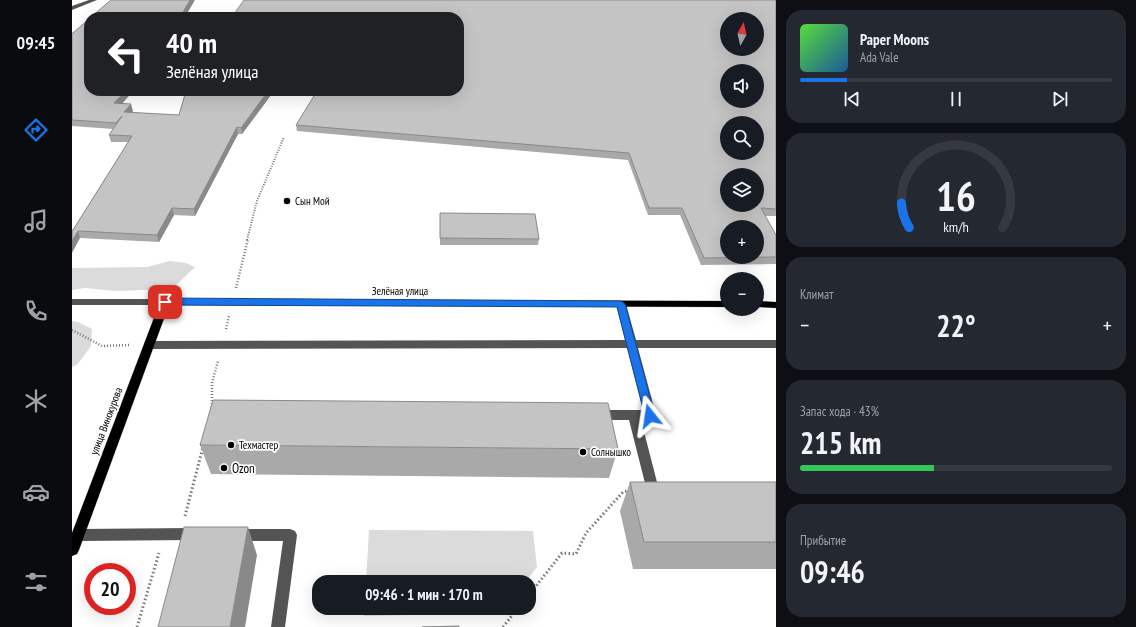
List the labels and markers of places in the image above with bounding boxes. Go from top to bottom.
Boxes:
place label: Сын Мой [295,194,330,208]
marker: Сын Мой [282,196,292,206]
pin [148,285,182,319]
place label: Техмастер [239,438,279,452]
marker: Техмастер [226,440,236,450]
place label: Солнышко [591,445,631,459]
marker: Солнышко [578,447,588,457]
place label: Ozon [232,460,255,477]
marker: Ozon [219,463,229,473]

